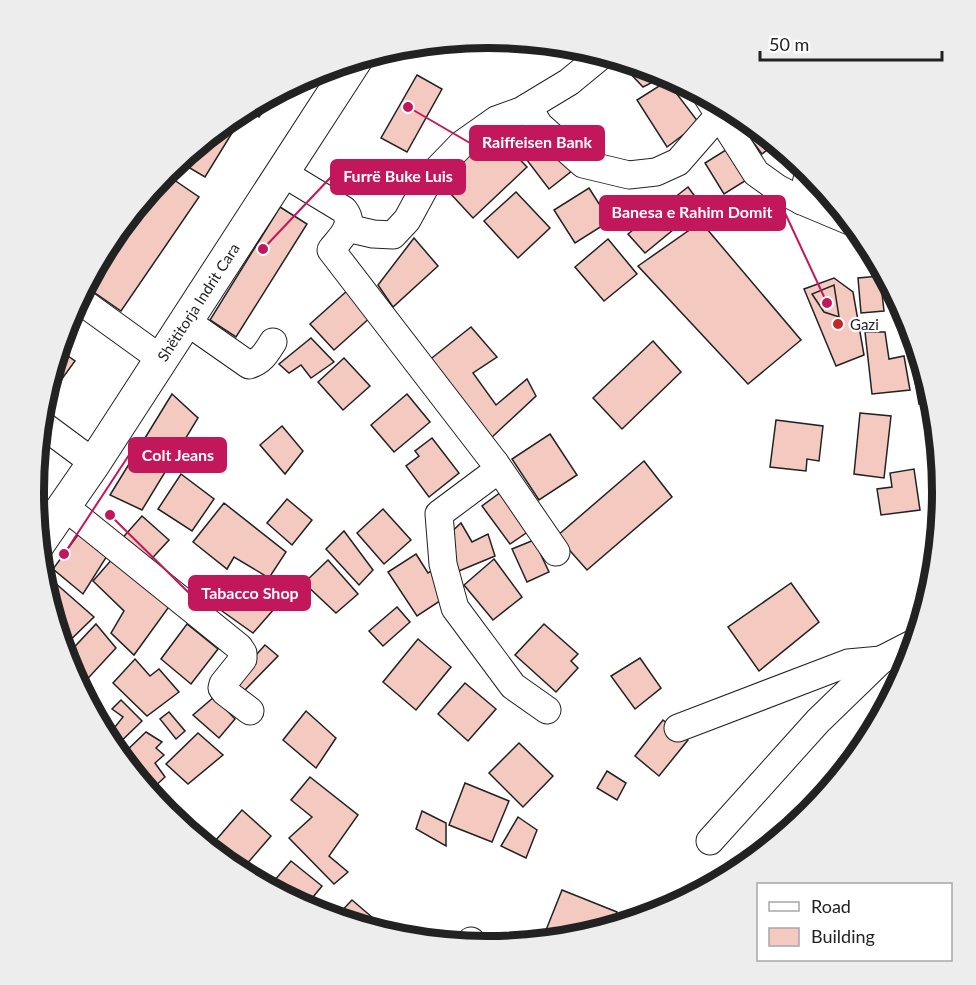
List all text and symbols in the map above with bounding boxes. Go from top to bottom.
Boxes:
scale bar [760,24,942,62]
text: 50 m [769,33,809,55]
callout: Raiffeisen Bank [470,126,604,160]
text: Raiffeisen Bank [482,132,593,151]
callout: Furrë Buke Luis [331,160,465,194]
text: Furrë Buke Luis [343,166,453,185]
callout: Banesa e Rahim Domit [600,196,785,230]
text: Banesa e Rahim Domit [612,202,772,221]
street label: Shëtitorja Indrit Cara [153,240,243,364]
place label: Gazi [850,315,879,333]
marker: Gazi [831,317,845,331]
callout: Colt Jeans [129,438,226,472]
text: Colt Jeans [142,445,214,464]
callout: Tabacco Shop [189,576,310,610]
text: Tabacco Shop [201,583,299,602]
legend [757,883,952,961]
text: Road [811,895,851,917]
text: Building [811,925,875,947]

